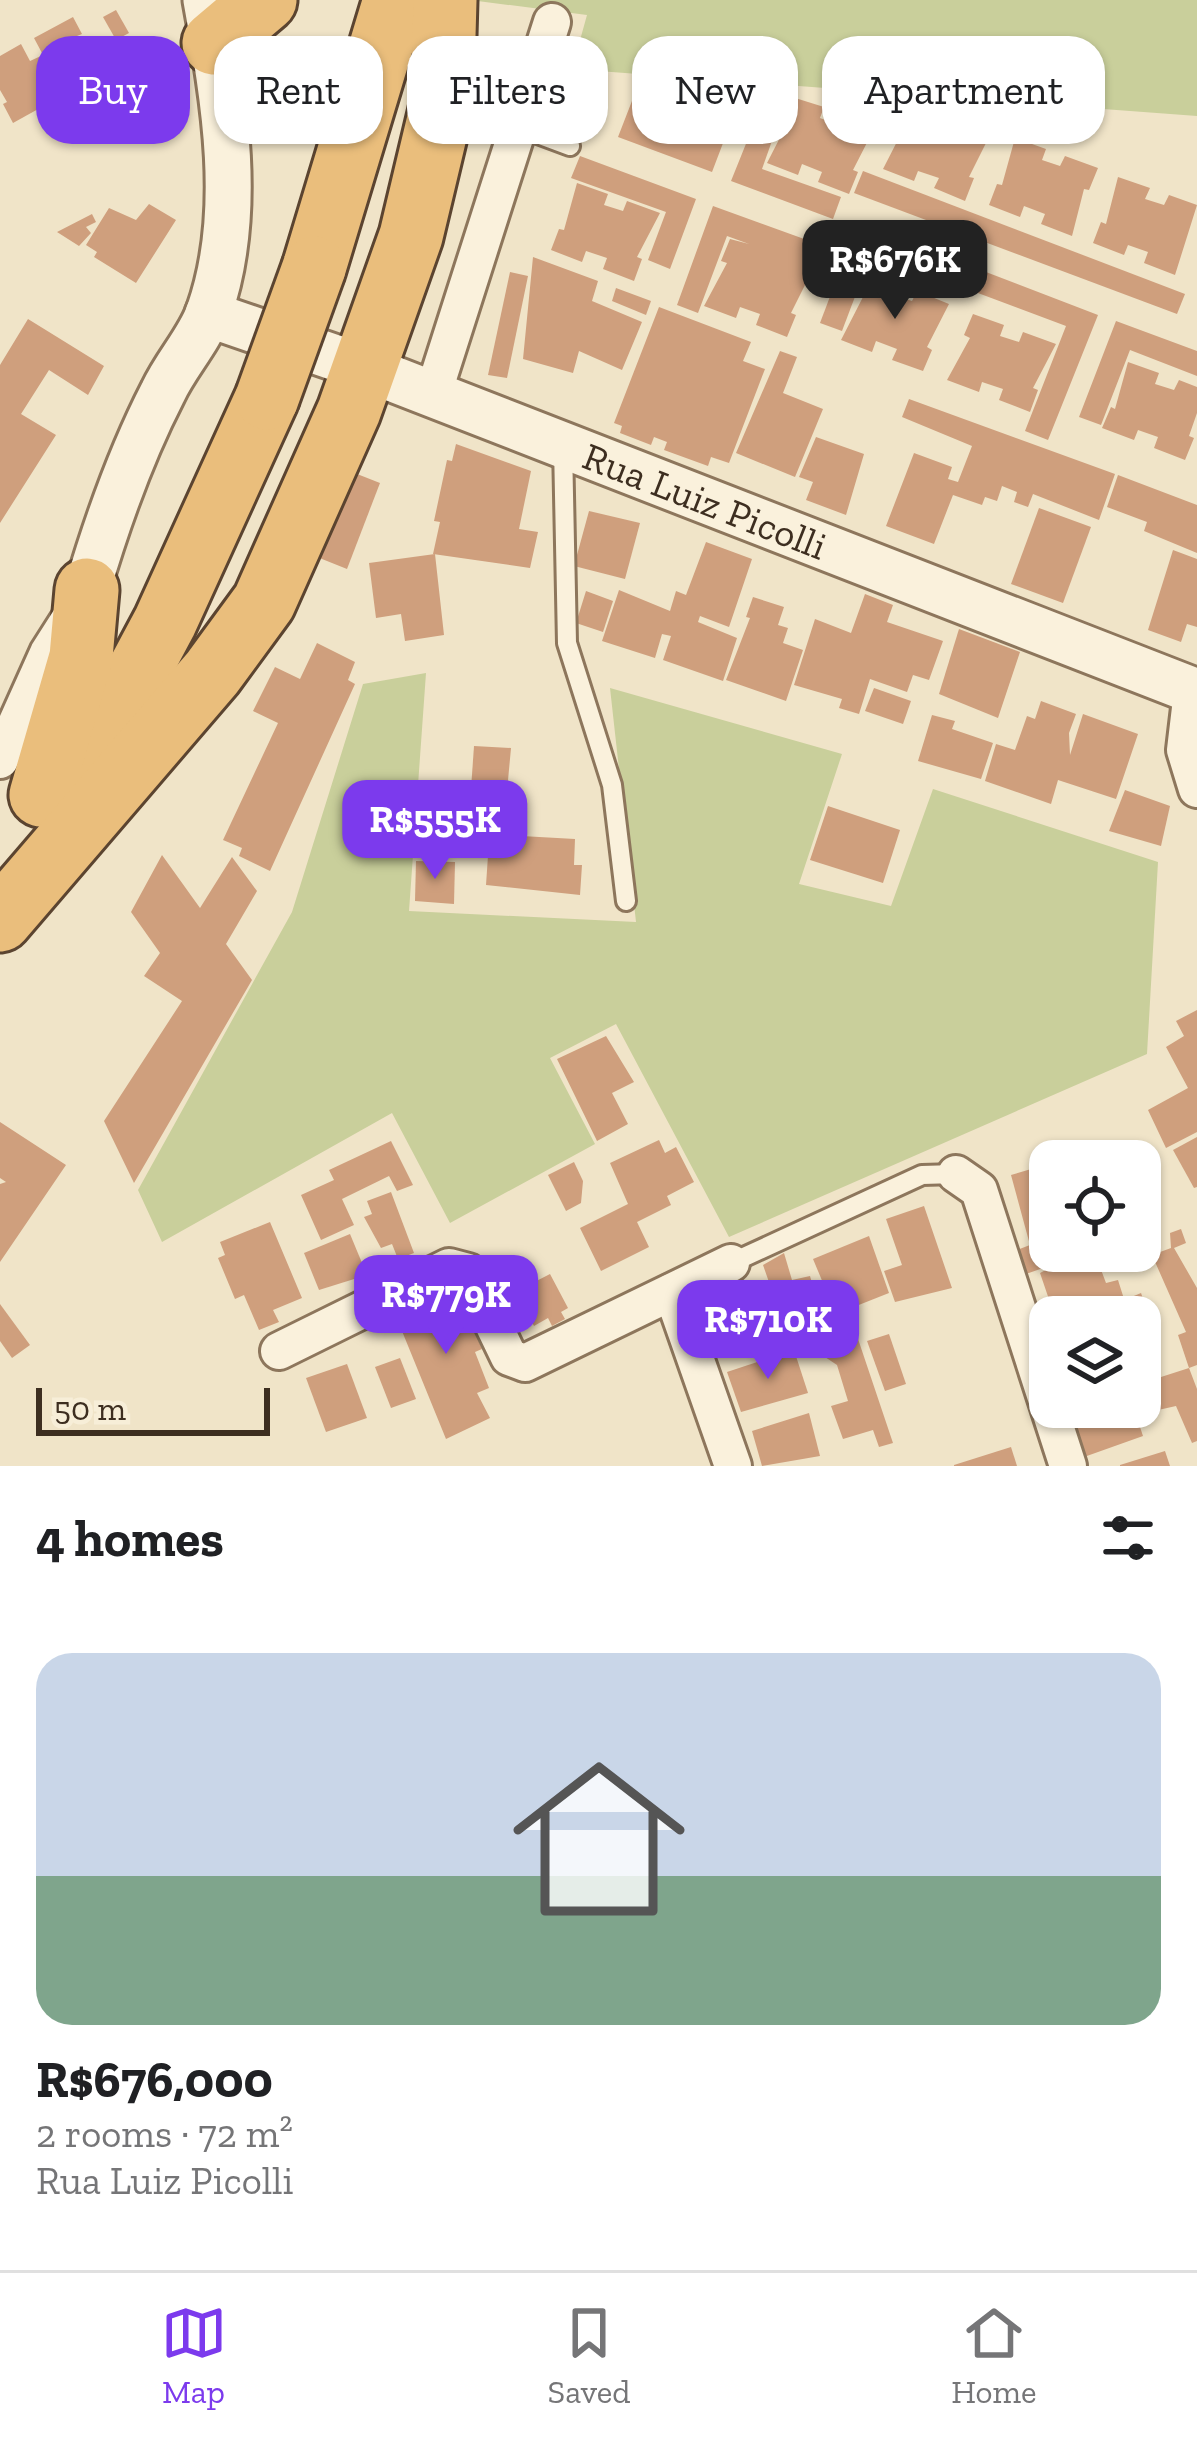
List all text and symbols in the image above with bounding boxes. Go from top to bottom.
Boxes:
chip: Buy [36,36,190,144]
chip: Rent [214,36,383,144]
chip: Filters [407,36,608,144]
chip: New [632,36,798,144]
chip: Apartment [822,36,1105,144]
pin: R$676K [797,220,993,322]
text: R$676K [829,235,961,282]
street label: Rua Luiz Picolli [577,432,834,569]
pin: R$555K [337,780,533,882]
text: R$555K [369,795,501,842]
map controls [1029,1140,1161,1428]
button: locate [1029,1140,1161,1272]
pin: R$779K [348,1255,544,1357]
text: R$779K [381,1270,511,1317]
pin: R$710K [670,1280,866,1382]
text: R$710K [704,1295,832,1342]
button: layers [1029,1296,1161,1428]
scale bar [36,1382,270,1435]
text: 50 m [54,1389,126,1428]
icon: filters [1095,1505,1161,1571]
text: 4 homes [36,1508,224,1569]
icon: home [491,1731,707,1947]
text: R$676,000 [36,2049,273,2110]
text: 2 rooms · 72 m² [36,2110,293,2157]
text: Rua Luiz Picolli [36,2157,293,2204]
tab: Map [161,2300,227,2411]
tab: Saved [548,2300,630,2411]
tab: Home [951,2300,1036,2411]

